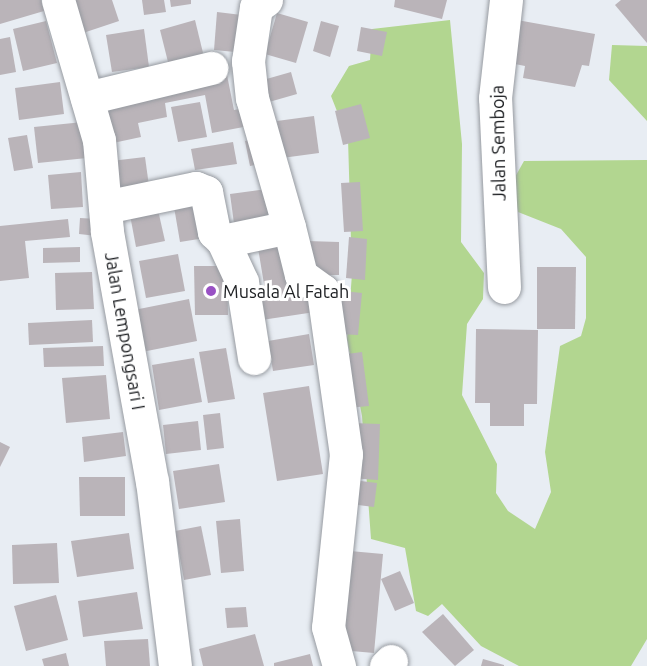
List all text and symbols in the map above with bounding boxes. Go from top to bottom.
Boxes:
street label: Jalan Semboja [486,85,510,201]
street label: Jalan Lempongsari I [100,250,150,412]
place label: Musala Al Fatah [223,280,349,302]
marker: Musala Al Fatah [204,284,218,298]

